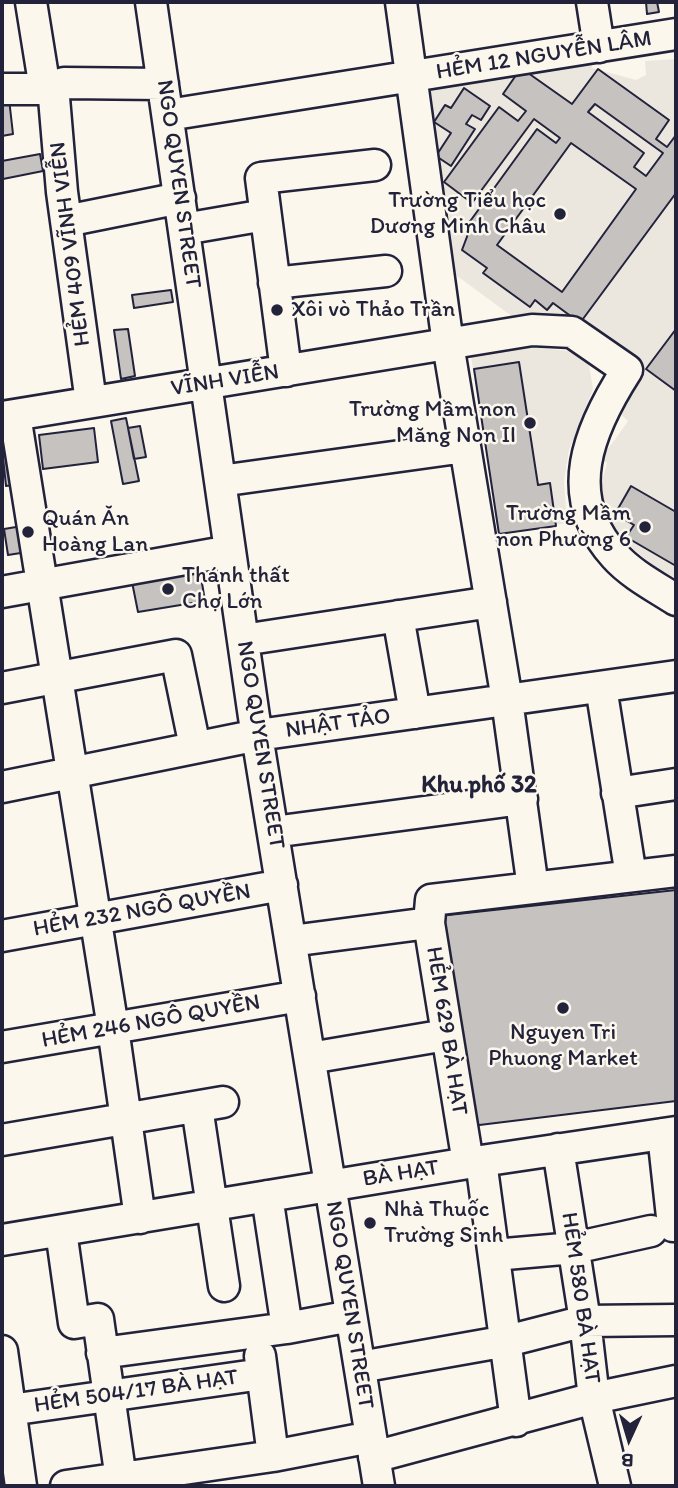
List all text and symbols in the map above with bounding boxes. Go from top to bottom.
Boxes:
street label: HẺM 12 NGUYỄN LÂM [434,25,654,87]
street label: NGO QUYEN STREET [150,78,206,290]
street label: HẺM 409 VĨNH VIỄN [45,140,97,348]
place label: Trường Tiểu học Dương Minh Châu [370,187,546,241]
marker: Trường Tiểu học Dương Minh Châu [552,206,568,222]
place label: Xôi vò Thảo Trần [291,296,455,324]
marker: Xôi vò Thảo Trần [269,302,285,318]
street label: VĨNH VIỄN [169,359,281,403]
place label: Trường Mầm non Măng Non II [349,396,516,450]
marker: Trường Mầm non Măng Non II [522,415,538,431]
place label: Trường Mầm non Phường 6 [496,500,631,554]
place label: Quán Ăn Hoàng Lan [42,505,148,559]
marker: Trường Mầm non Phường 6 [637,519,653,535]
marker: Quán Ăn Hoàng Lan [20,524,36,540]
place label: Thánh thất Chợ Lớn [182,562,290,616]
marker: Thánh thất Chợ Lớn [160,581,176,597]
street label: NGO QUYEN STREET [230,639,290,851]
street label: NHẬT TẢO [284,703,392,745]
district label: Khu phố 32 [421,772,537,800]
street label: HẺM 232 NGÔ QUYỀN [31,878,253,944]
street label: HẺM 629 BÀ HẠT [419,945,473,1117]
street label: HẺM 246 NGÔ QUYỀN [39,989,263,1055]
marker: Nguyen Tri Phuong Market [555,1000,571,1016]
place label: Nguyen Tri Phuong Market [488,1019,638,1073]
street label: BÀ HẠT [361,1154,441,1194]
place label: Nhà Thuốc Trường Sinh [384,1196,503,1250]
street label: NGO QUYEN STREET [319,1199,379,1411]
street label: HẺM 580 BÀ HẠT [554,1211,606,1385]
marker: Nhà Thuốc Trường Sinh [362,1215,378,1231]
street label: HẺM 504/17 BÀ HẠT [32,1364,240,1420]
north arrow [594,1404,664,1474]
text: B [621,1449,634,1472]

